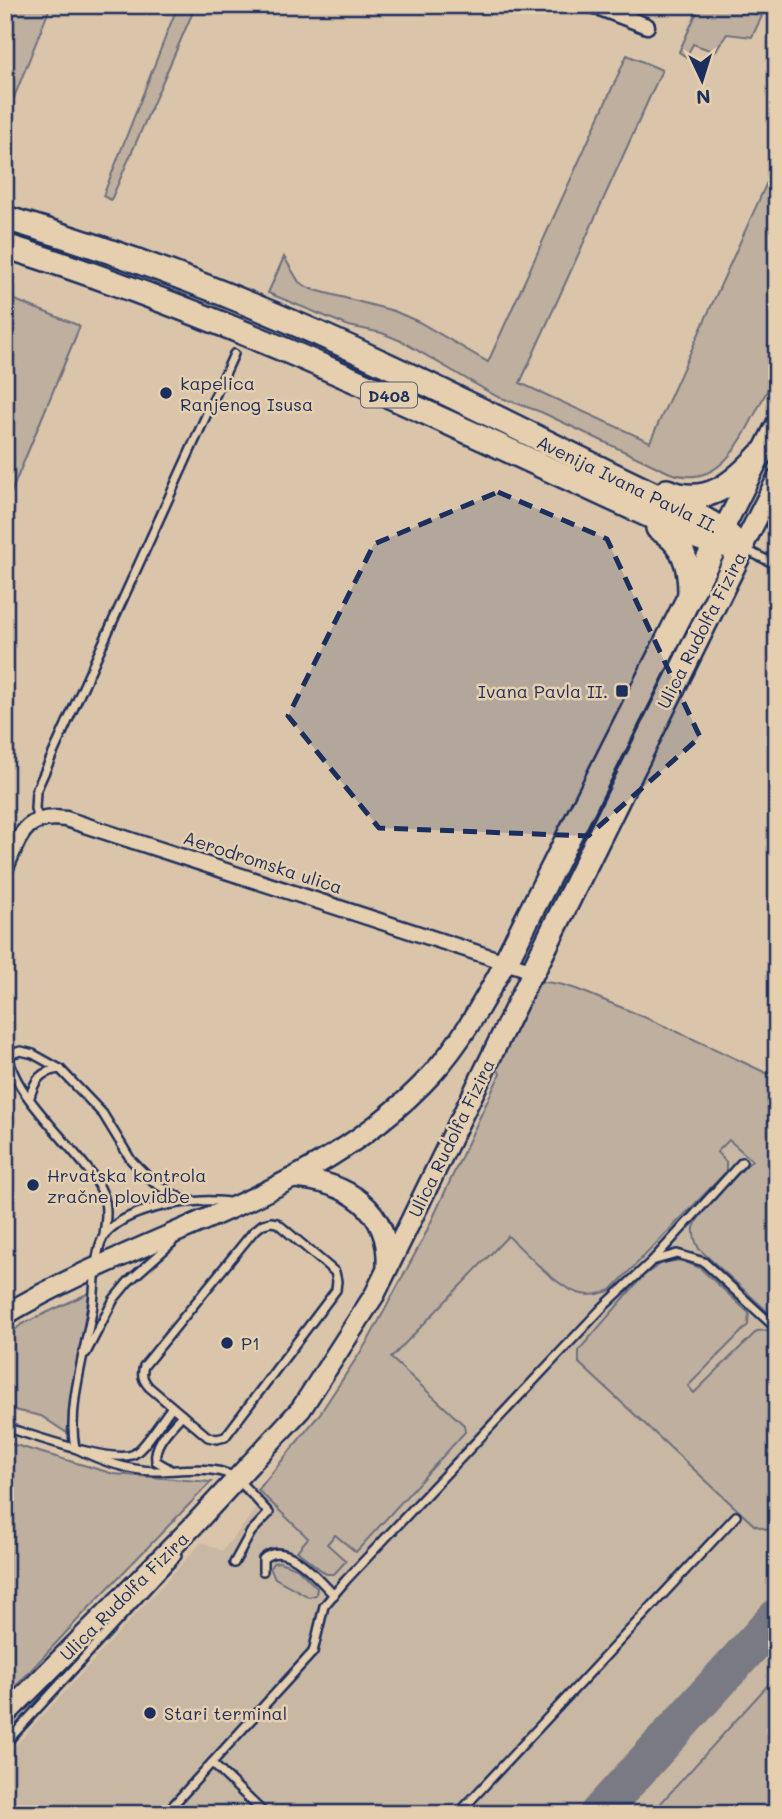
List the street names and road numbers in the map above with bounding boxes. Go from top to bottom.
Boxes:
road number: D408 [361,382,417,408]
street label: Avenija Ivana Pavla II. [533,429,723,539]
street label: Ulica Rudolfa Fizira [651,548,751,712]
street label: Aerodromska ulica [180,825,346,899]
street label: Ulica Rudolfa Fizira [402,1055,500,1221]
street label: Ulica Rudolfa Fizira [54,1526,194,1666]

